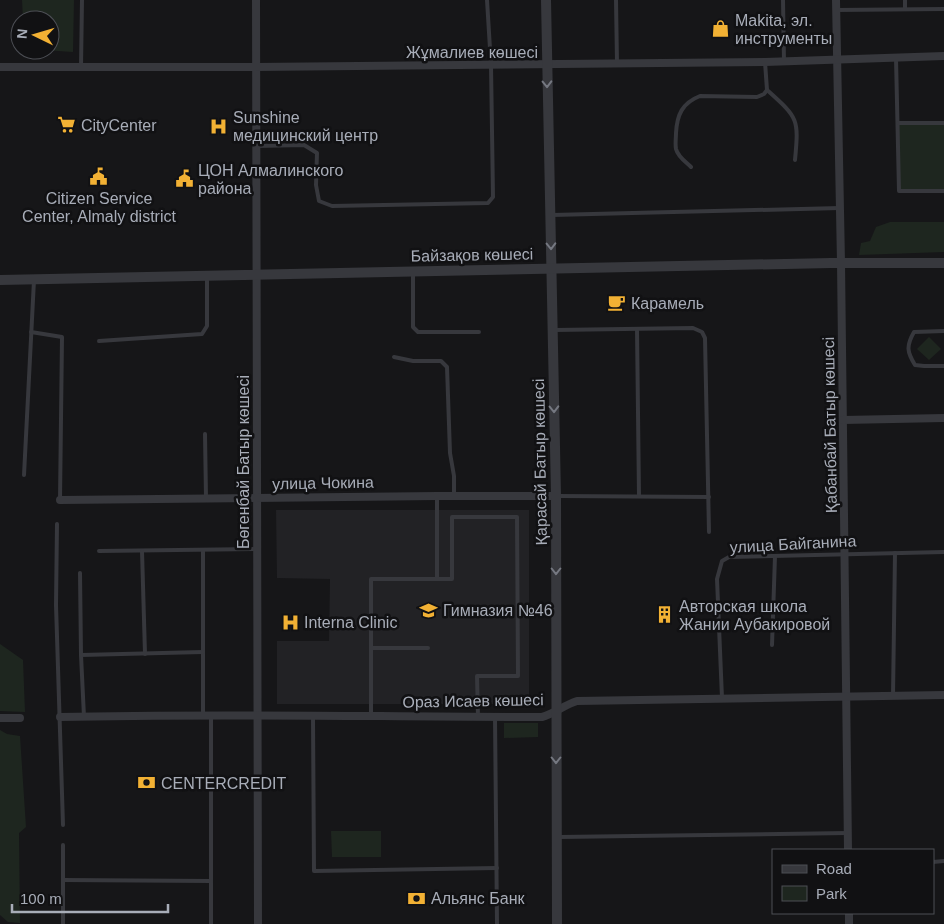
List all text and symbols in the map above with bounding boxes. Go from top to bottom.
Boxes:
north arrow [10,10,60,60]
place label: Makita, эл. инструменты [735,12,832,47]
shop icon: Makita, эл. инструменты [711,19,731,39]
text: N [14,28,30,40]
street label: Жұмалиев көшесі [406,44,538,61]
one-way arrow [542,80,552,88]
place label: Sunshine медицинский центр [233,109,378,144]
supermarket icon: CityCenter [57,115,77,135]
hospital icon: Sunshine медицинский центр [209,116,229,136]
place label: CityCenter [81,117,157,134]
place label: ЦОН Алмалинского района [198,162,344,197]
public building icon: Citizen Service Center, Almaly district [89,166,109,186]
public building icon: ЦОН Алмалинского района [174,169,194,189]
place label: Citizen Service Center, Almaly district [22,190,176,225]
one-way arrow [545,242,556,250]
street label: Байзақов көшесі [411,245,533,265]
cafe icon: Карамель [607,293,627,313]
place label: Карамель [631,295,704,312]
street label: Қабанбай Батыр көшесі [820,337,840,513]
street label: Бөгенбай Батыр көшесі [235,375,252,549]
street label: Қарасай Батыр көшесі [530,379,550,545]
one-way arrow [549,405,559,413]
street label: улица Чокина [272,474,374,492]
street label: улица Байганина [729,532,857,556]
one-way arrow [551,568,561,575]
place label: Авторская школа Жании Аубакировой [679,598,830,633]
school or university icon: Гимназия №46 [419,600,439,620]
place label: Гимназия №46 [443,602,553,619]
building icon: Авторская школа Жании Аубакировой [655,605,675,625]
hospital icon: Interna Clinic [280,612,300,632]
place label: Interna Clinic [304,614,397,631]
street label: Ораз Исаев көшесі [402,691,544,711]
one-way arrow [551,756,561,764]
bank icon: CENTERCREDIT [137,773,157,793]
place label: CENTERCREDIT [161,775,287,792]
legend [772,849,934,914]
text: Road [816,860,852,877]
scale bar [12,882,169,914]
text: Park [816,885,847,902]
bank icon: Альянс Банк [407,888,427,908]
text: 100 m [20,890,62,907]
place label: Альянс Банк [431,890,526,907]

